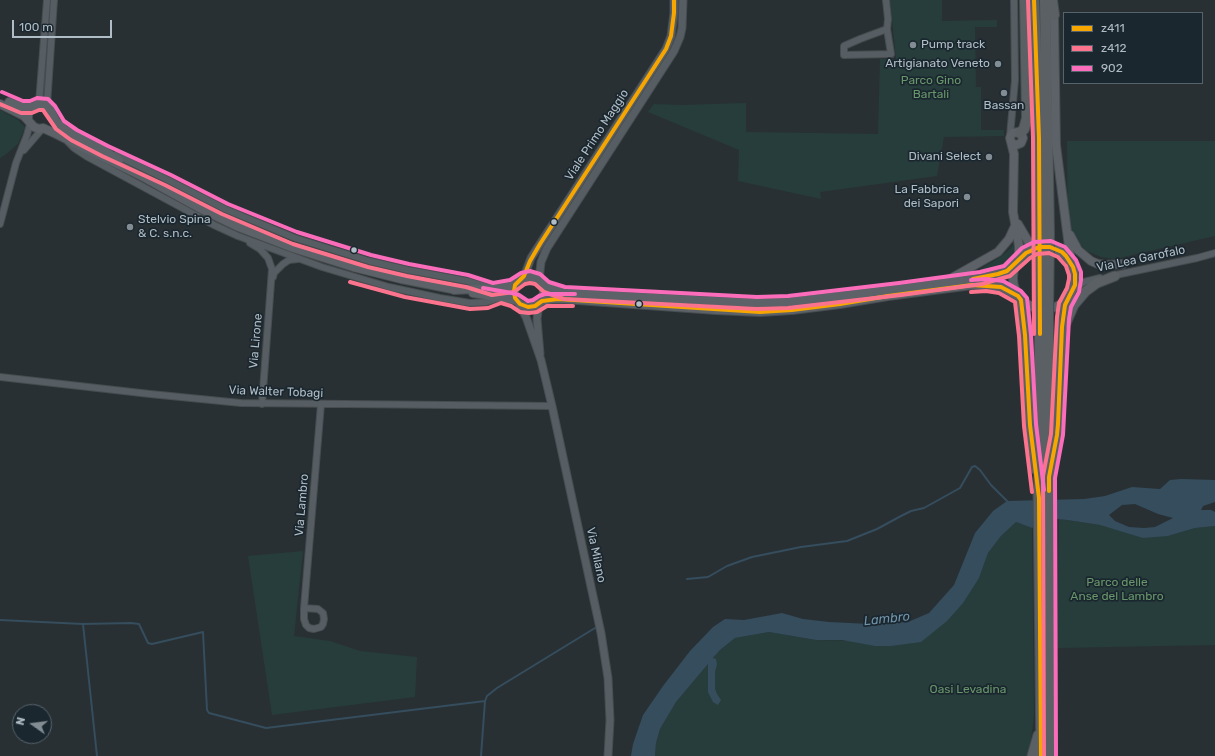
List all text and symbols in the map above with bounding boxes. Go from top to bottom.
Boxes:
scale bar [14,12,114,38]
legend [1063,12,1203,84]
text: 100 m [19,20,53,34]
text: z411 [1101,21,1125,35]
place label: Pump track [921,38,985,52]
marker: Pump track [908,40,918,50]
text: z412 [1101,41,1127,55]
place label: Artigianato Veneto [885,57,990,71]
marker: Artigianato Veneto [993,59,1003,69]
text: 902 [1101,61,1123,75]
park label: Parco Gino Bartali [901,74,961,102]
street label: Viale Primo Maggio [562,87,632,183]
marker: Bassan [999,88,1009,98]
place label: Bassan [984,99,1024,113]
place label: Divani Select [909,150,981,164]
marker: Divani Select [984,152,994,162]
place label: La Fabbrica dei Sapori [894,183,959,211]
marker: La Fabbrica dei Sapori [962,192,972,202]
place label: Stelvio Spina & C. s.n.c. [138,213,211,241]
unlabelled marker [549,217,559,227]
marker: Stelvio Spina & C. s.n.c. [125,222,135,232]
street label: Via Lea Garofalo [1095,243,1187,275]
unlabelled marker [349,245,359,255]
unlabelled marker [634,299,644,309]
street label: Via Lirone [246,313,266,369]
street label: Via Walter Tobagi [228,383,324,401]
street label: Via Lambro [292,473,312,537]
street label: Via Milano [583,526,609,584]
park label: Parco delle Anse del Lambro [1070,576,1164,604]
water label: Lambro [863,609,911,629]
park label: Oasi Levadina [930,683,1006,697]
north arrow [12,704,52,744]
text: N [14,716,28,727]

